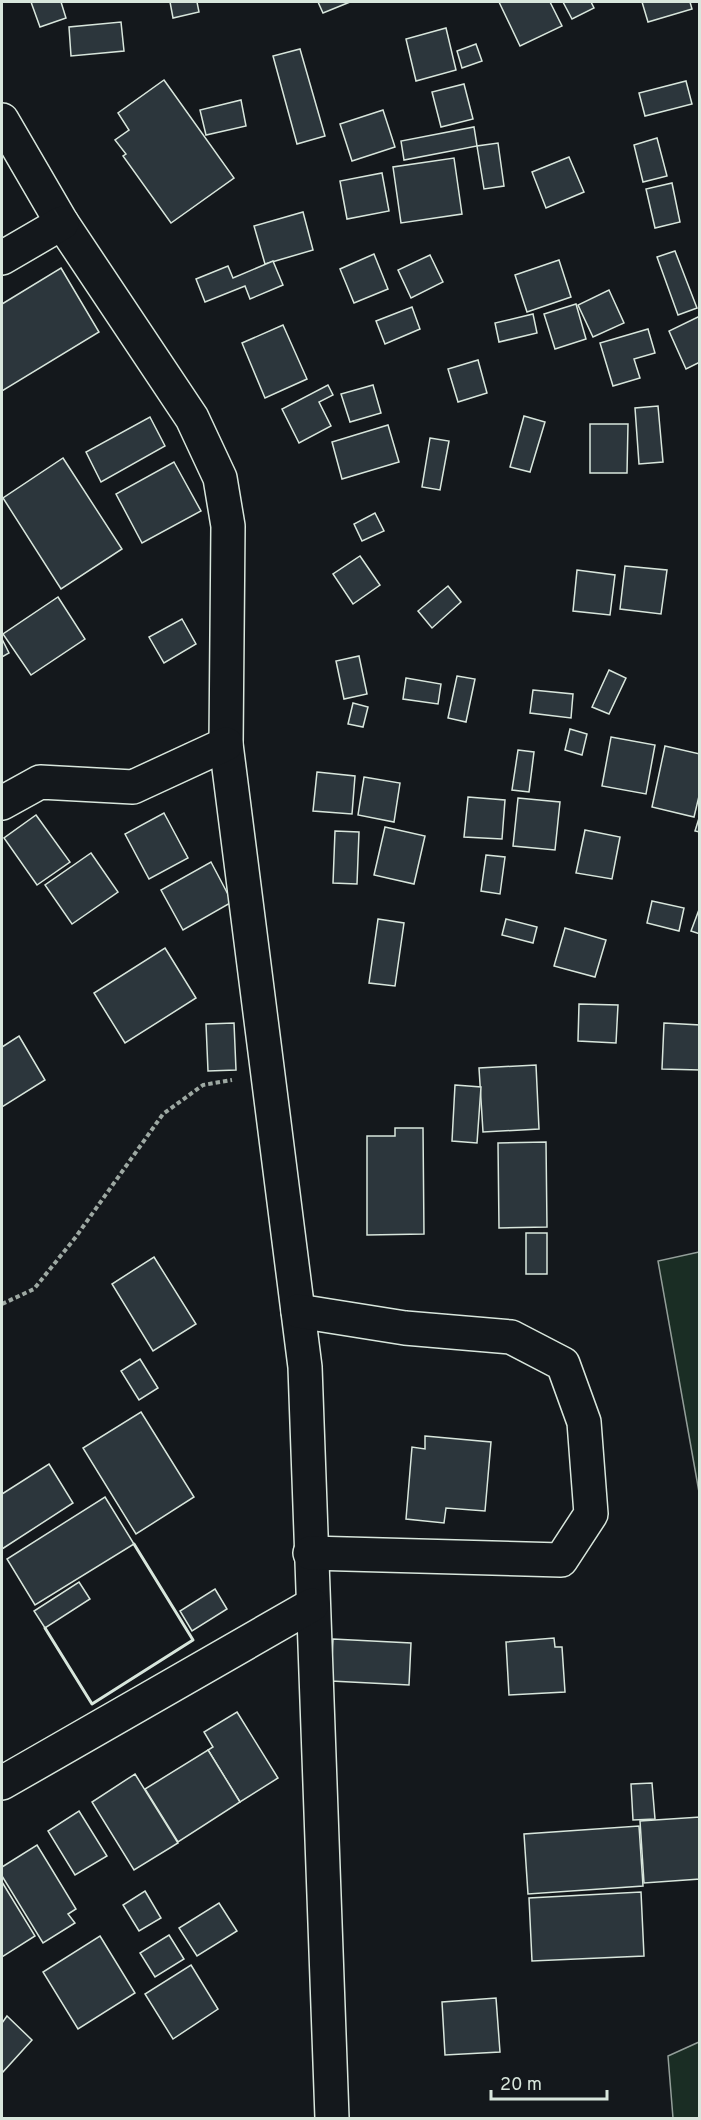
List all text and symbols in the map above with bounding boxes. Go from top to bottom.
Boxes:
scale bar [491,2063,606,2101]
text: 20 m [500,2074,542,2097]

